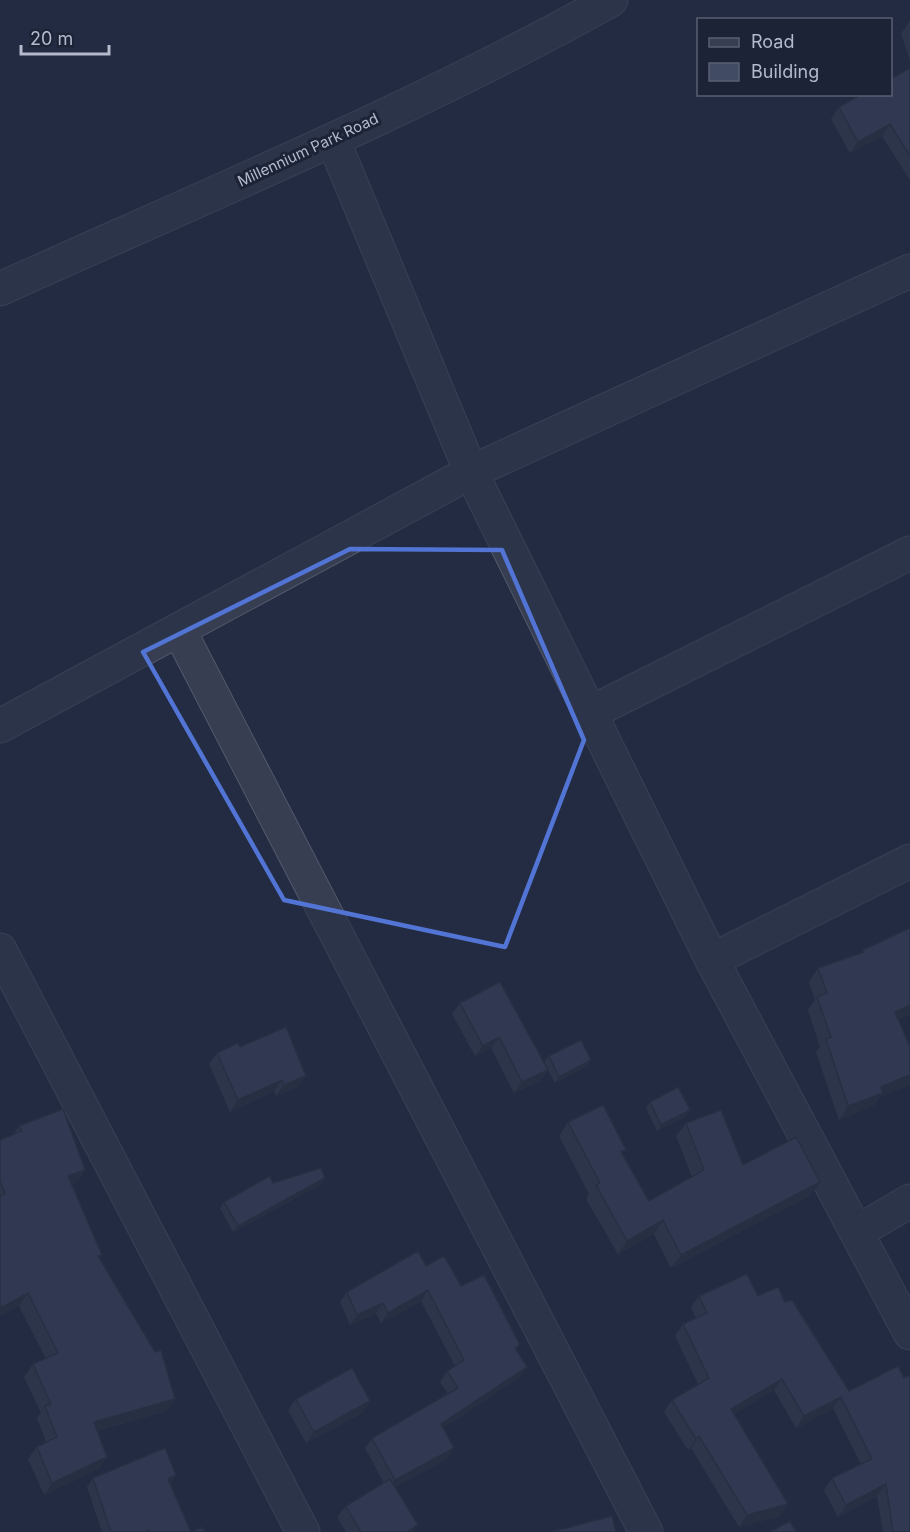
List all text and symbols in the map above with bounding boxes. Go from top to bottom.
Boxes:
scale bar [21,18,110,56]
legend [697,18,892,96]
text: 20 m [30,28,73,49]
text: Road [751,31,794,52]
text: Building [751,61,819,82]
street label: Millennium Park Road [234,109,381,191]

